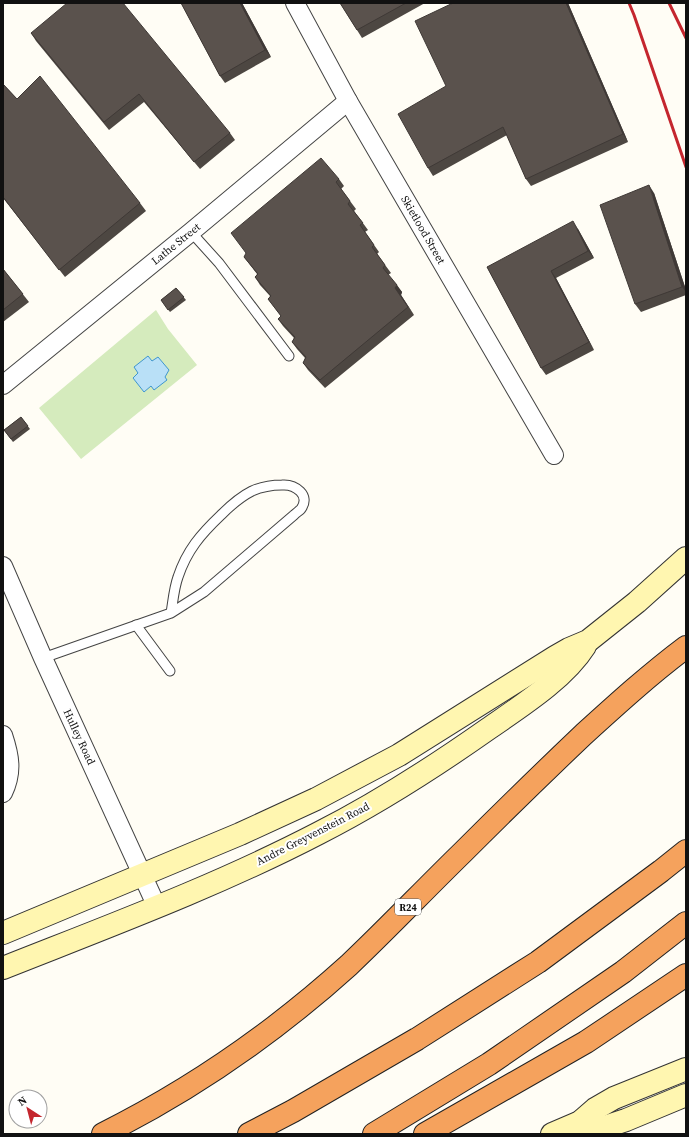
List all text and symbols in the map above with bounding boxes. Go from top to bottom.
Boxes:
street label: Skietlood Street [397,193,449,267]
street label: Lathe Street [148,219,204,268]
street label: Hulley Road [60,707,99,768]
street label: Andre Greyvenstein Road [254,799,373,869]
road number: R24 [395,899,421,915]
north arrow [8,1089,48,1129]
text: N [15,1093,30,1110]

